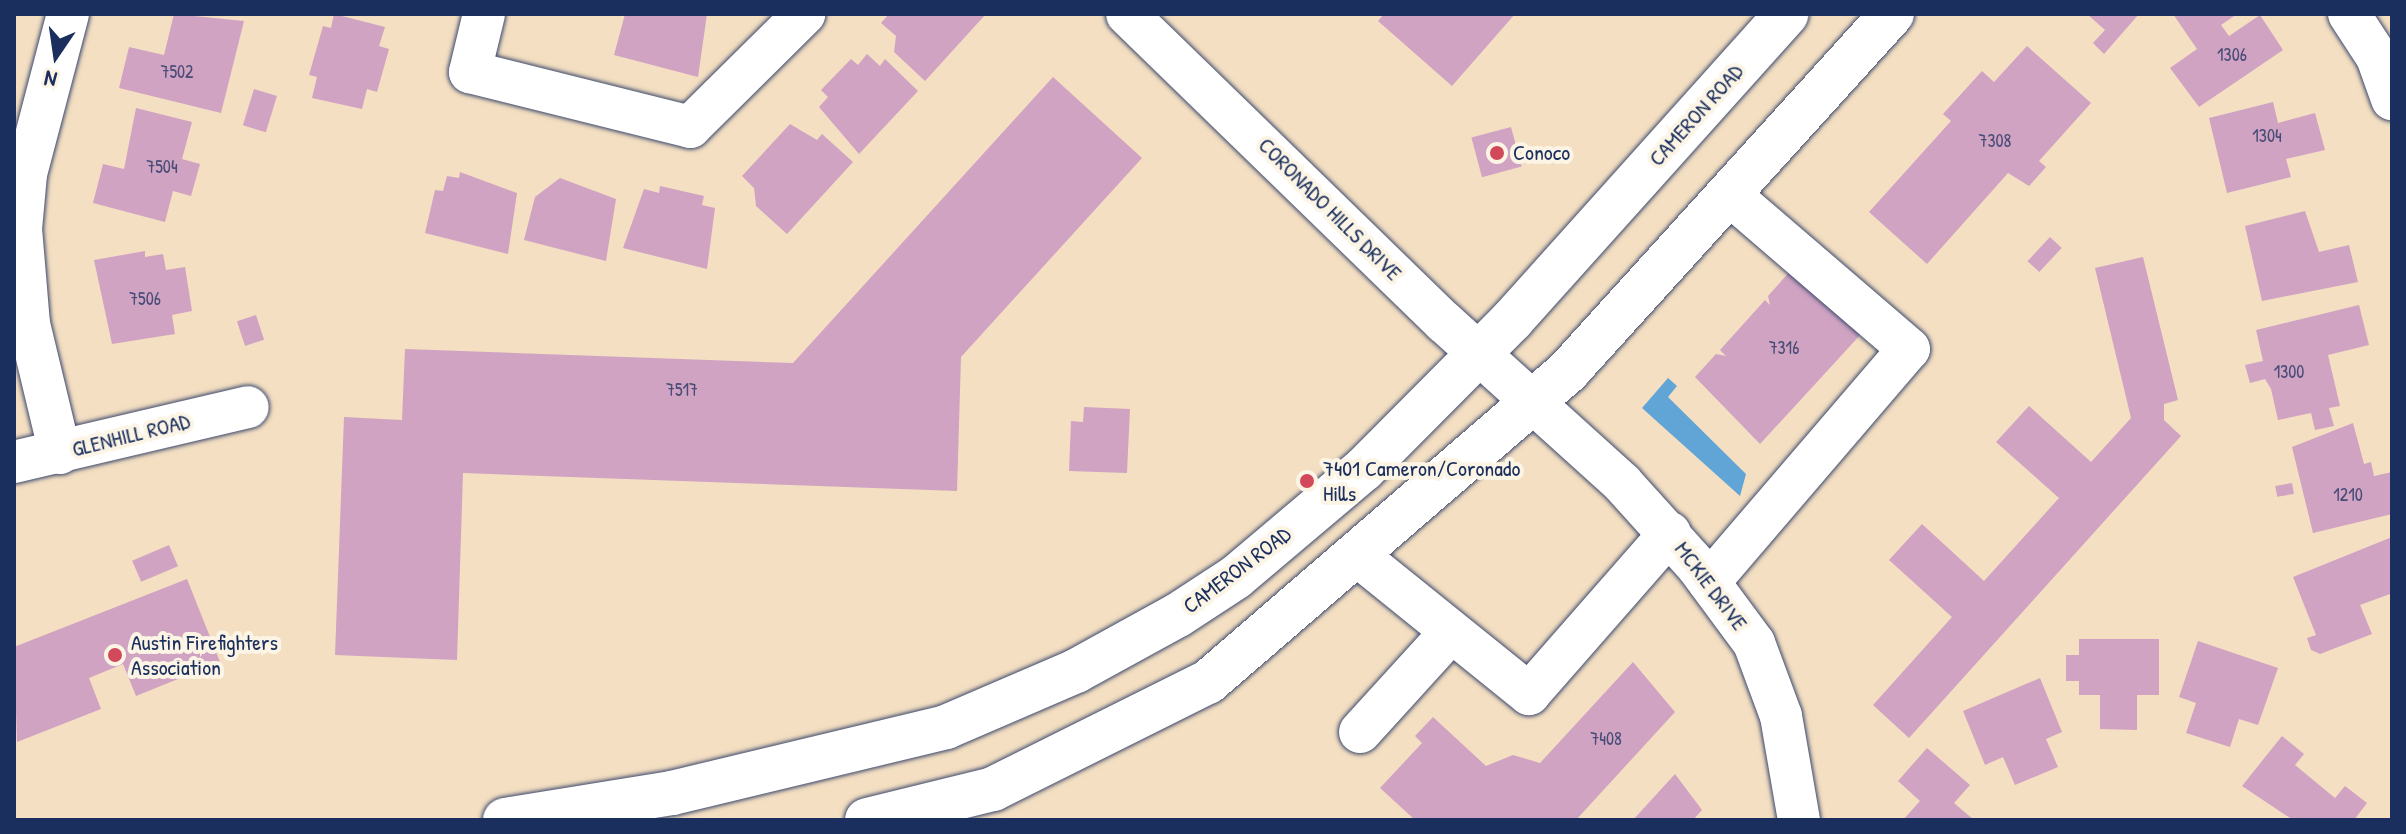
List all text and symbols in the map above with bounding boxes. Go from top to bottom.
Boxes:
north arrow [16,16,96,96]
house number: 1306 [2217,44,2247,66]
street label: CAMERON ROAD [1643,59,1749,171]
house number: 7502 [160,61,194,83]
text: N [42,63,60,95]
house number: 1304 [2252,125,2282,147]
house number: 7308 [1979,130,2011,152]
street label: CORONADO HILLS DRIVE [1253,132,1407,286]
place label: Conoco [1513,140,1570,166]
marker: Conoco [1488,144,1506,162]
house number: 7504 [146,156,178,178]
house number: 7506 [129,288,161,310]
house number: 7316 [1769,337,1799,359]
house number: 1300 [2274,361,2304,383]
house number: 7517 [666,379,698,401]
street label: GLENHILL ROAD [69,408,193,462]
place label: 7401 Cameron/Coronado Hills [1323,455,1520,506]
marker: 7401 Cameron/Coronado Hills [1298,472,1316,490]
house number: 1210 [2333,484,2363,506]
street label: CAMERON ROAD [1178,521,1296,619]
street label: MCKIE DRIVE [1669,536,1753,636]
place label: Austin Firefighters Association [131,629,278,680]
marker: Austin Firefighters Association [106,646,124,664]
house number: 7408 [1590,728,1622,750]

